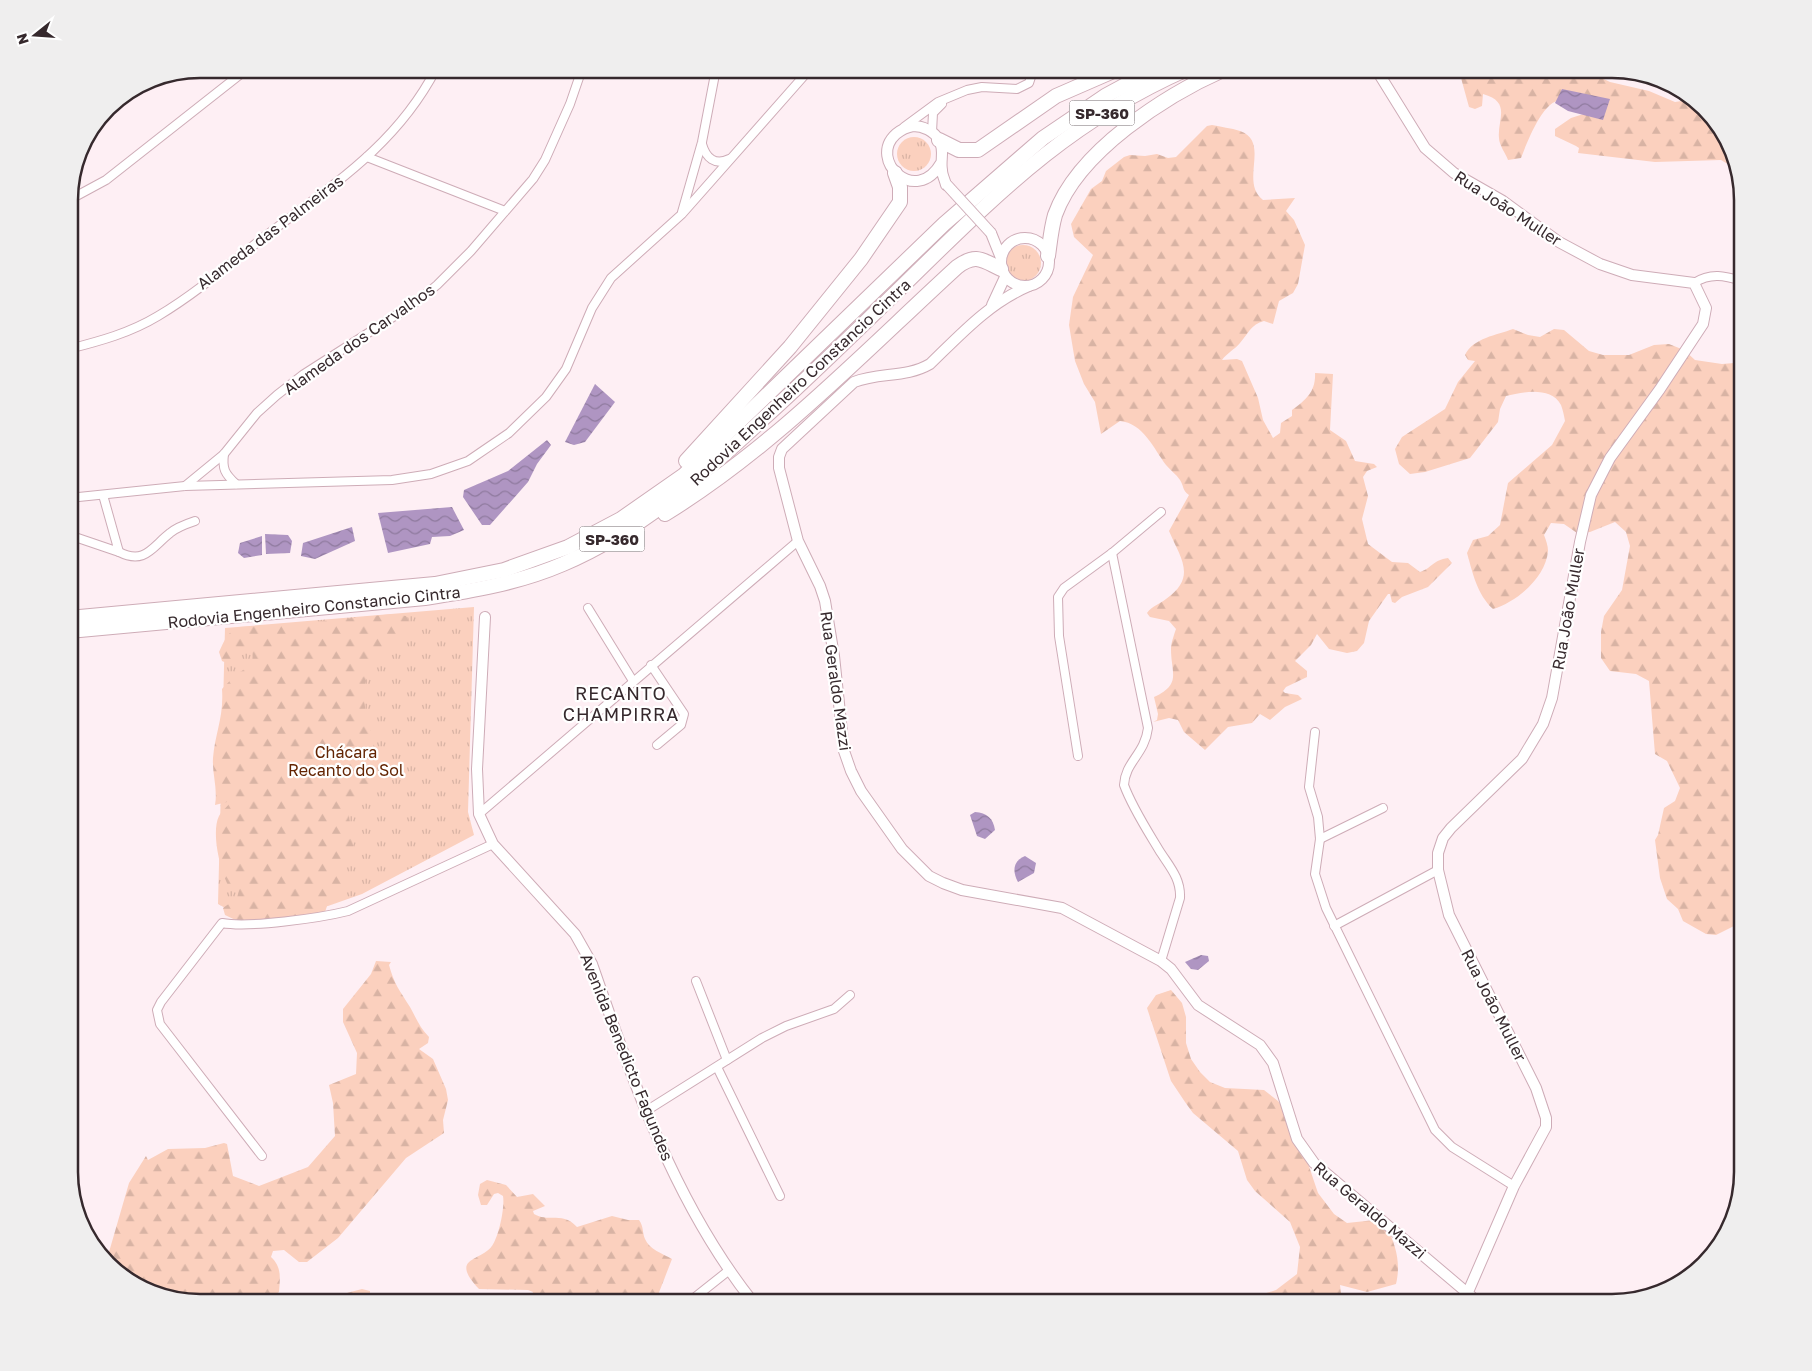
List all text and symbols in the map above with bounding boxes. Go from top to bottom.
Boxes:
north arrow [10,10,60,60]
text: N [12,31,32,47]
road number: SP-360 [1070,100,1134,126]
street label: Rua João Muller [1451,166,1565,250]
street label: Alameda das Palmeiras [193,170,347,294]
street label: Rodovia Engenheiro Constancio Cintra [686,274,914,490]
street label: Alameda dos Carvalhos [280,279,438,399]
road number: SP-360 [580,526,644,552]
street label: Rua João Muller [1547,546,1589,672]
street label: Rodovia Engenheiro Constancio Cintra [167,582,461,632]
street label: Rua Geraldo Mazzi [816,610,856,752]
district label: RECANTO CHAMPIRRA [563,682,679,725]
park label: Chácara Recanto do Sol [288,742,404,780]
street label: Rua João Muller [1457,945,1531,1065]
street label: Avenida Benedicto Fagundes [576,950,678,1164]
street label: Rua Geraldo Mazzi [1310,1157,1430,1263]

